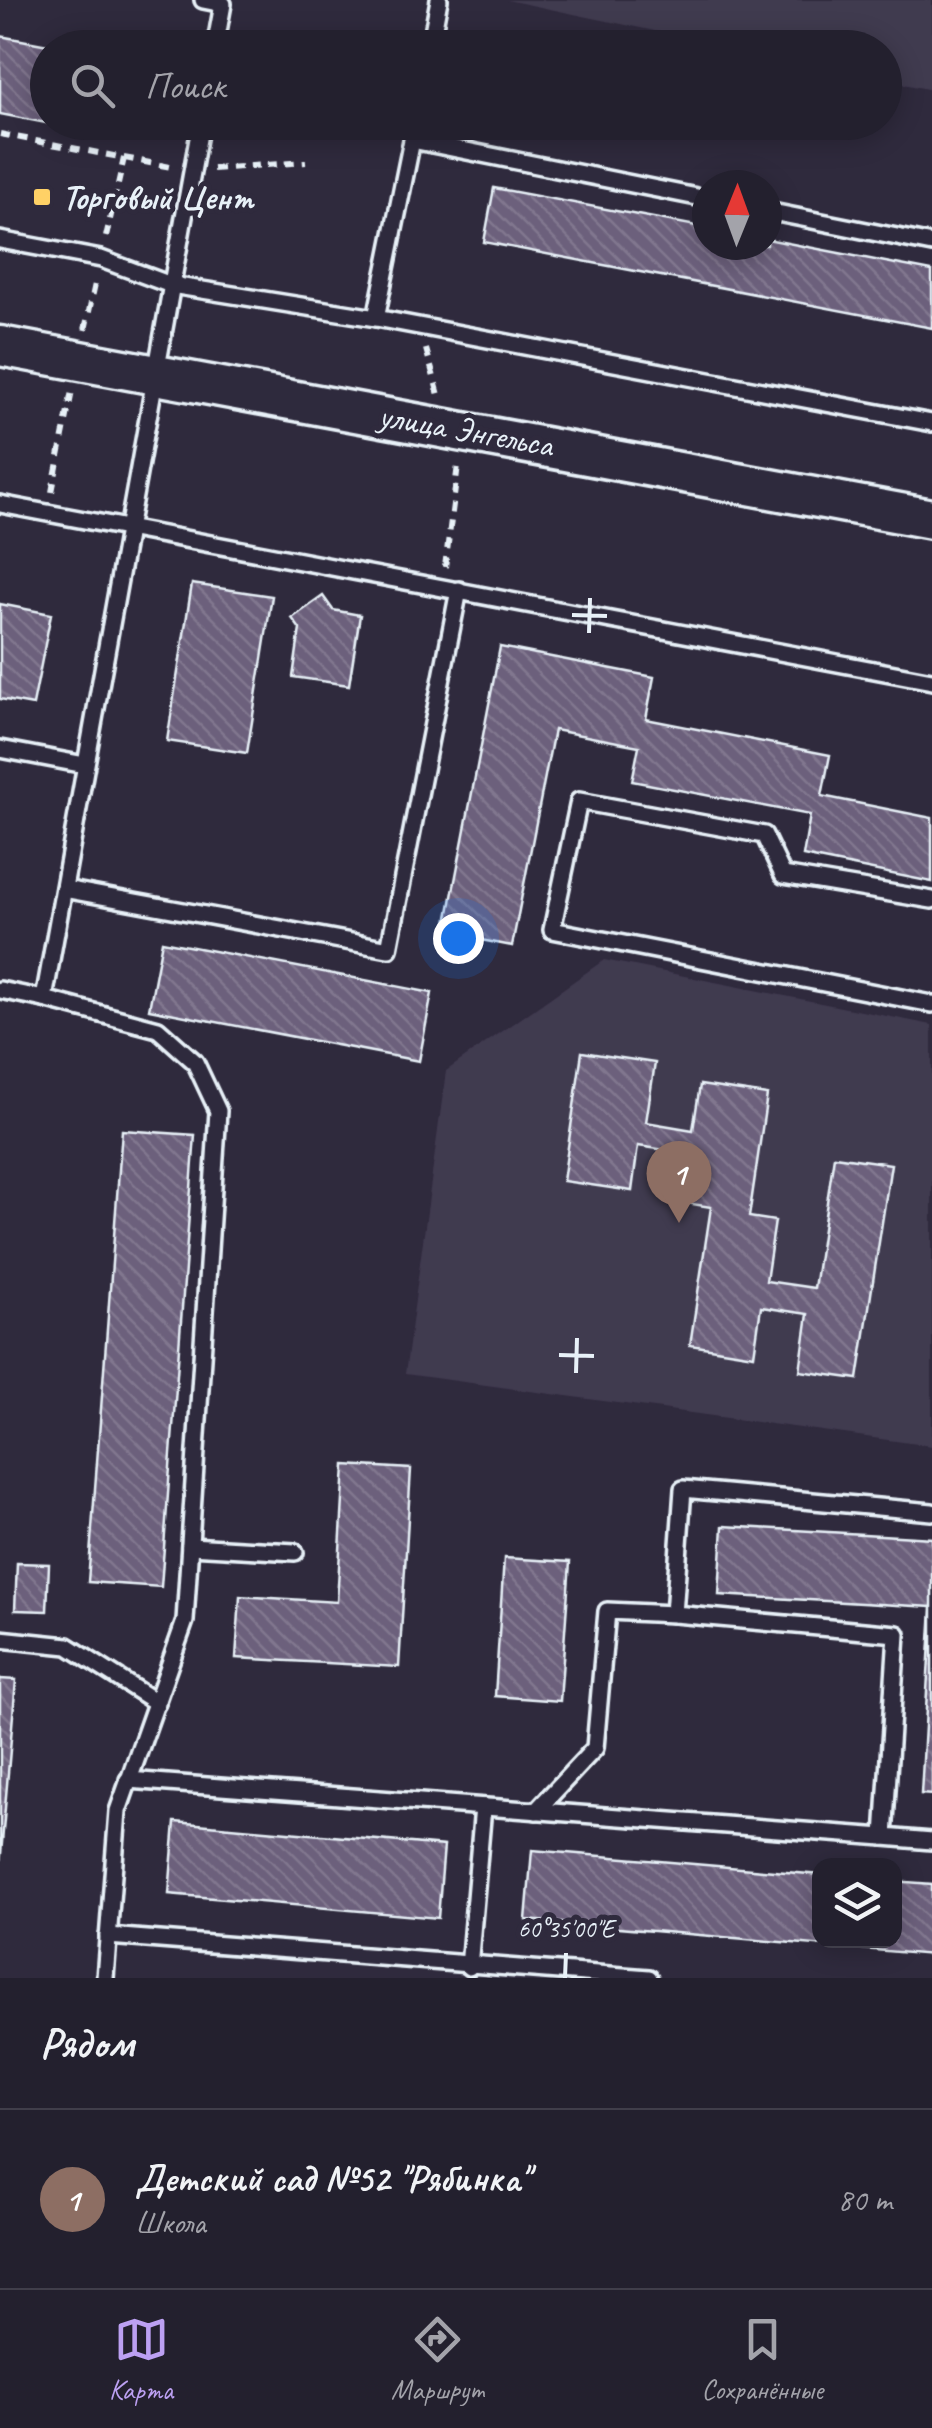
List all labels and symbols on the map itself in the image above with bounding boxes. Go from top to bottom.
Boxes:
north arrow [692,170,782,260]
place label: Торговый Цент [62,175,256,220]
marker: Торговый Цент [31,186,53,208]
street label: улица Энгельса [373,392,558,468]
your location [433,913,484,964]
pin: 1 [646,1140,712,1223]
text: 60°35'00"E [518,1913,617,1945]

